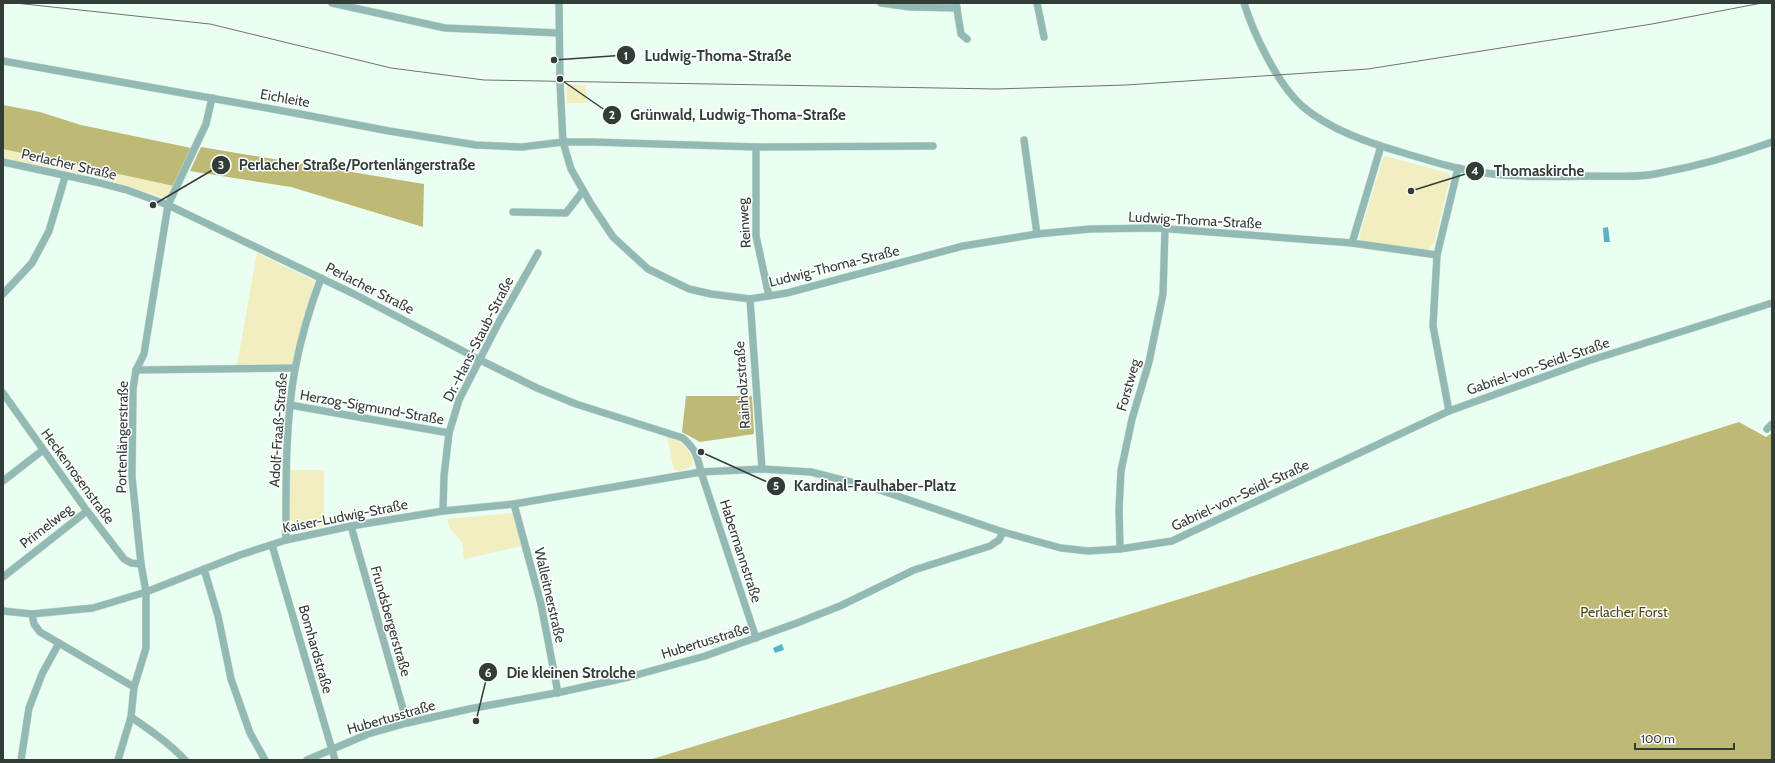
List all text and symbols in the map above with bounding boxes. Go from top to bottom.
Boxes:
callout: Ludwig-Thoma-Straße [616,42,799,69]
text: Ludwig-Thoma-Straße [645,47,792,65]
text: 1 [624,48,628,63]
street label: Eichleite [259,85,311,111]
callout: Grünwald, Ludwig-Thoma-Straße [602,101,854,128]
text: Grünwald, Ludwig-Thoma-Straße [630,106,846,124]
text: 2 [609,107,615,122]
street label: Perlacher Straße [20,144,118,184]
callout: Perlacher Straße/Portenlängerstraße [211,151,484,178]
text: Perlacher Straße/Portenlängerstraße [239,156,476,174]
text: 3 [218,157,224,172]
callout: Thomaskirche [1465,158,1592,185]
text: Thomaskirche [1494,162,1584,180]
text: 4 [1471,163,1479,178]
street label: Reinweg [733,196,755,249]
street label: Ludwig-Thoma-Straße [1128,208,1262,232]
street label: Ludwig-Thoma-Straße [767,241,901,291]
street label: Perlacher Straße [323,258,417,318]
street label: Dr.-Hans-Staub-Straße [439,273,517,405]
street label: Gabriel-von-Seidl-Straße [1464,333,1612,399]
street label: Rainholzstraße [730,341,754,429]
street label: Forstweg [1112,356,1144,413]
street label: Adolf-Fraaß-Straße [265,372,291,488]
street label: Portenlängerstraße [112,380,132,494]
street label: Herzog-Sigmund-Straße [299,385,445,429]
street label: Heckenrosenstraße [37,425,119,527]
street label: Gabriel-von-Seidl-Straße [1168,455,1312,535]
callout: Kardinal-Faulhaber-Platz [766,472,964,499]
text: Kardinal-Faulhaber-Platz [794,477,956,495]
text: 5 [773,478,779,493]
street label: Kaiser-Ludwig-Straße [281,495,409,537]
street label: Habermannstraße [716,497,766,605]
street label: Primelweg [16,499,77,552]
street label: Walleitnerstraße [530,546,570,644]
street label: Frundsbergerstraße [367,564,415,678]
street label: Bomhardstraße [295,603,337,695]
park label: Perlacher Forst [1580,603,1668,621]
street label: Hubertusstraße [659,619,751,663]
callout: Die kleinen Strolche [478,659,643,686]
text: Die kleinen Strolche [506,664,636,682]
text: 6 [485,665,492,680]
street label: Hubertusstraße [345,696,437,738]
scale bar [1635,725,1734,751]
text: 100 m [1641,731,1675,746]

